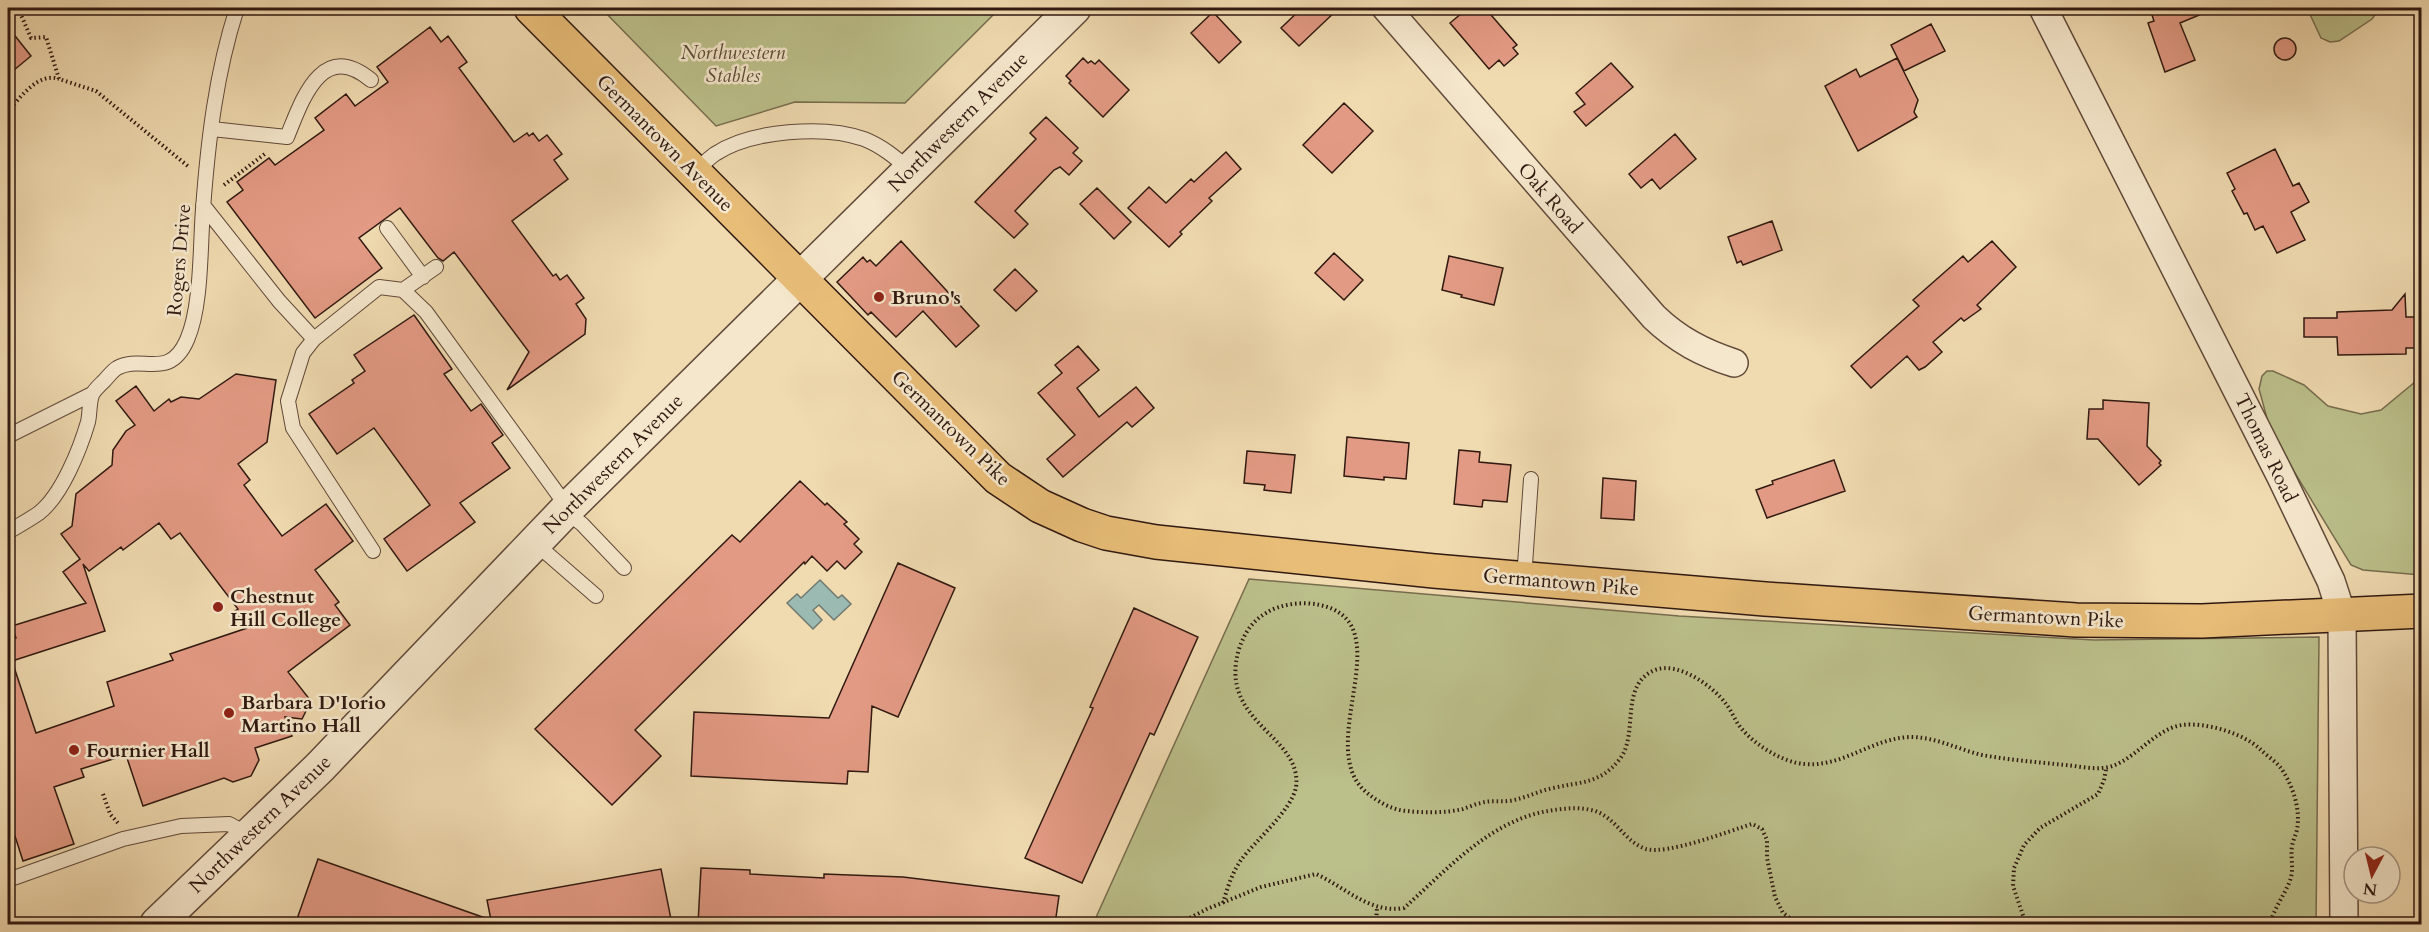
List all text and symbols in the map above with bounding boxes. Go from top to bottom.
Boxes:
park label: Northwestern Stables [681,39,786,89]
street label: Northwestern Avenue [882,46,1034,198]
street label: Germantown Avenue [590,68,740,218]
street label: Oak Road [1512,157,1589,240]
street label: Rogers Drive [161,203,197,317]
place label: Bruno's [891,284,961,311]
marker: Bruno's [872,290,886,304]
street label: Germantown Pike [885,364,1017,492]
street label: Northwestern Avenue [537,388,689,540]
street label: Thomas Road [2228,389,2304,507]
street label: Germantown Pike [1482,562,1640,602]
place label: Chestnut Hill College [230,583,341,633]
street label: Germantown Pike [1967,599,2125,635]
marker: Chestnut Hill College [211,600,225,614]
place label: Barbara D'Iorio Martino Hall [241,689,386,739]
marker: Barbara D'Iorio Martino Hall [222,706,236,720]
place label: Fournier Hall [86,737,210,764]
marker: Fournier Hall [67,743,81,757]
street label: Northwestern Avenue [183,749,337,899]
north arrow [2342,845,2402,905]
text: N [2362,877,2379,901]

